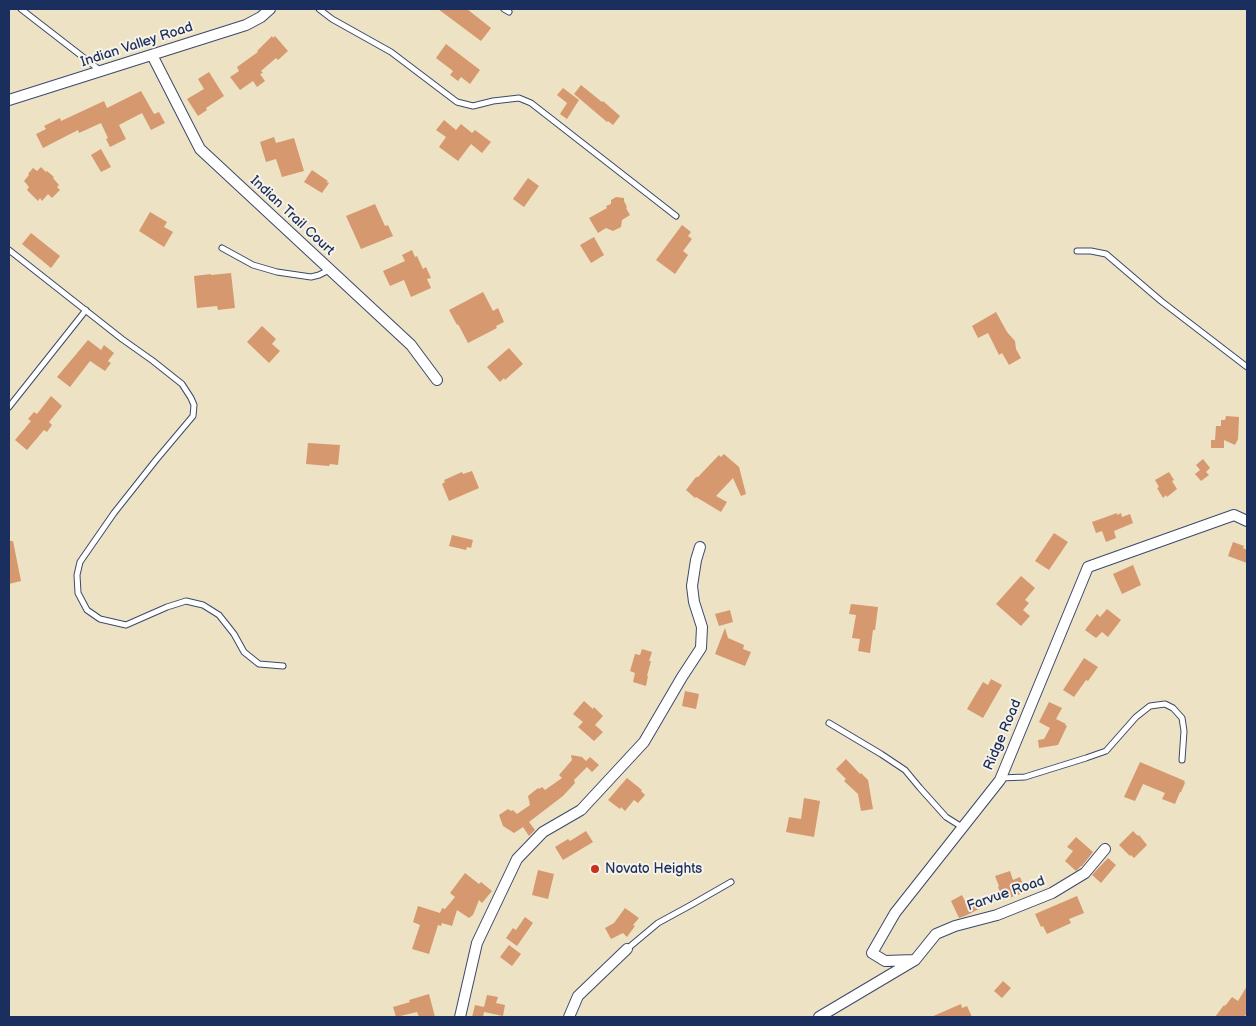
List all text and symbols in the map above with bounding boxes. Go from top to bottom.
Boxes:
street label: Indian Valley Road [79,19,195,71]
street label: Indian Trail Court [246,173,338,259]
street label: Ridge Road [981,697,1025,773]
place label: Novato Heights [605,861,702,877]
marker: Novato Heights [589,863,601,875]
street label: Farvue Road [965,873,1047,915]

